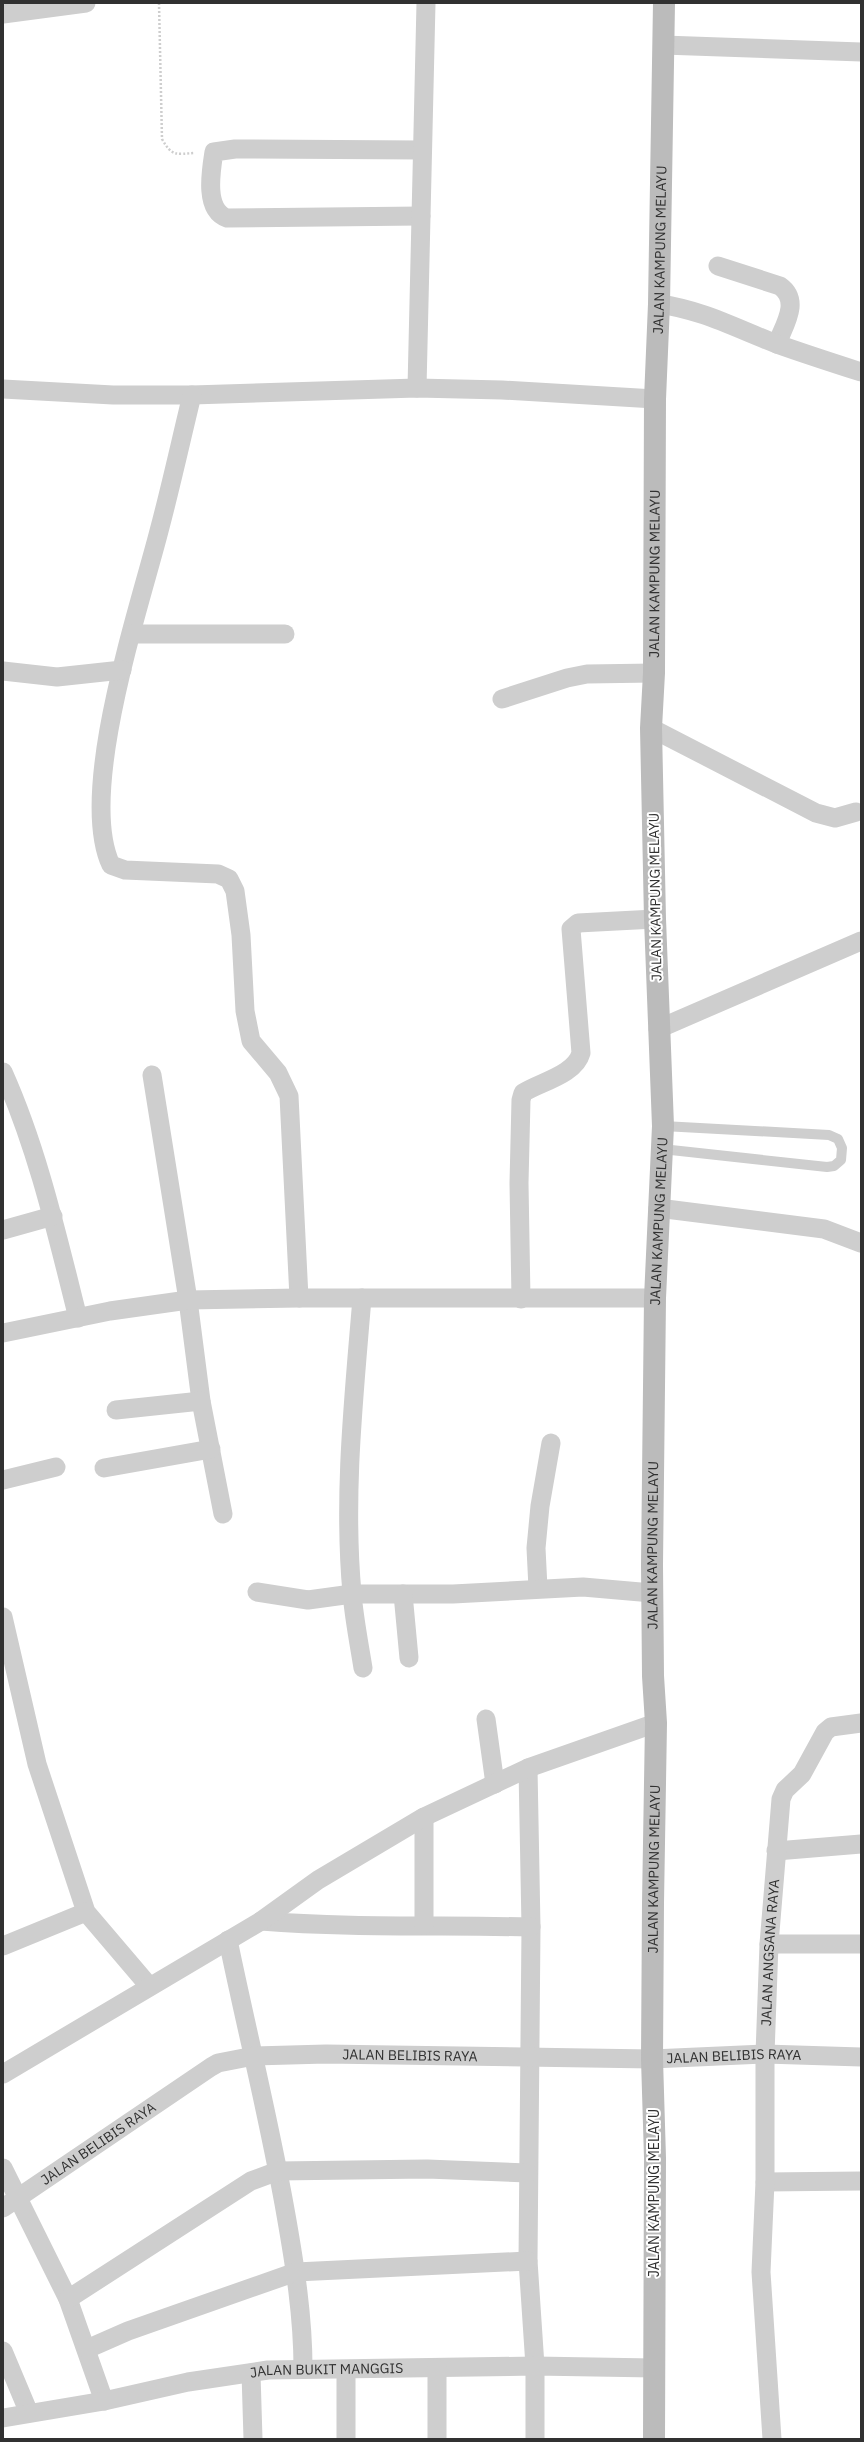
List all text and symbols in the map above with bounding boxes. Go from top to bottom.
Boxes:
street label: JALAN KAMPUNG MELAYU [649,165,670,334]
street label: JALAN KAMPUNG MELAYU [645,489,664,658]
street label: JALAN KAMPUNG MELAYU [645,813,665,981]
street label: JALAN KAMPUNG MELAYU [646,1137,671,1306]
street label: JALAN KAMPUNG MELAYU [643,1461,662,1630]
street label: JALAN KAMPUNG MELAYU [644,1785,664,1953]
street label: JALAN ANGSANA RAYA [757,1878,783,2026]
street label: JALAN BELIBIS RAYA [342,2045,478,2065]
street label: JALAN BELIBIS RAYA [666,2045,802,2067]
street label: JALAN BELIBIS RAYA [37,2098,159,2189]
street label: JALAN KAMPUNG MELAYU [645,2109,663,2277]
street label: JALAN BUKIT MANGGIS [249,2359,403,2382]

